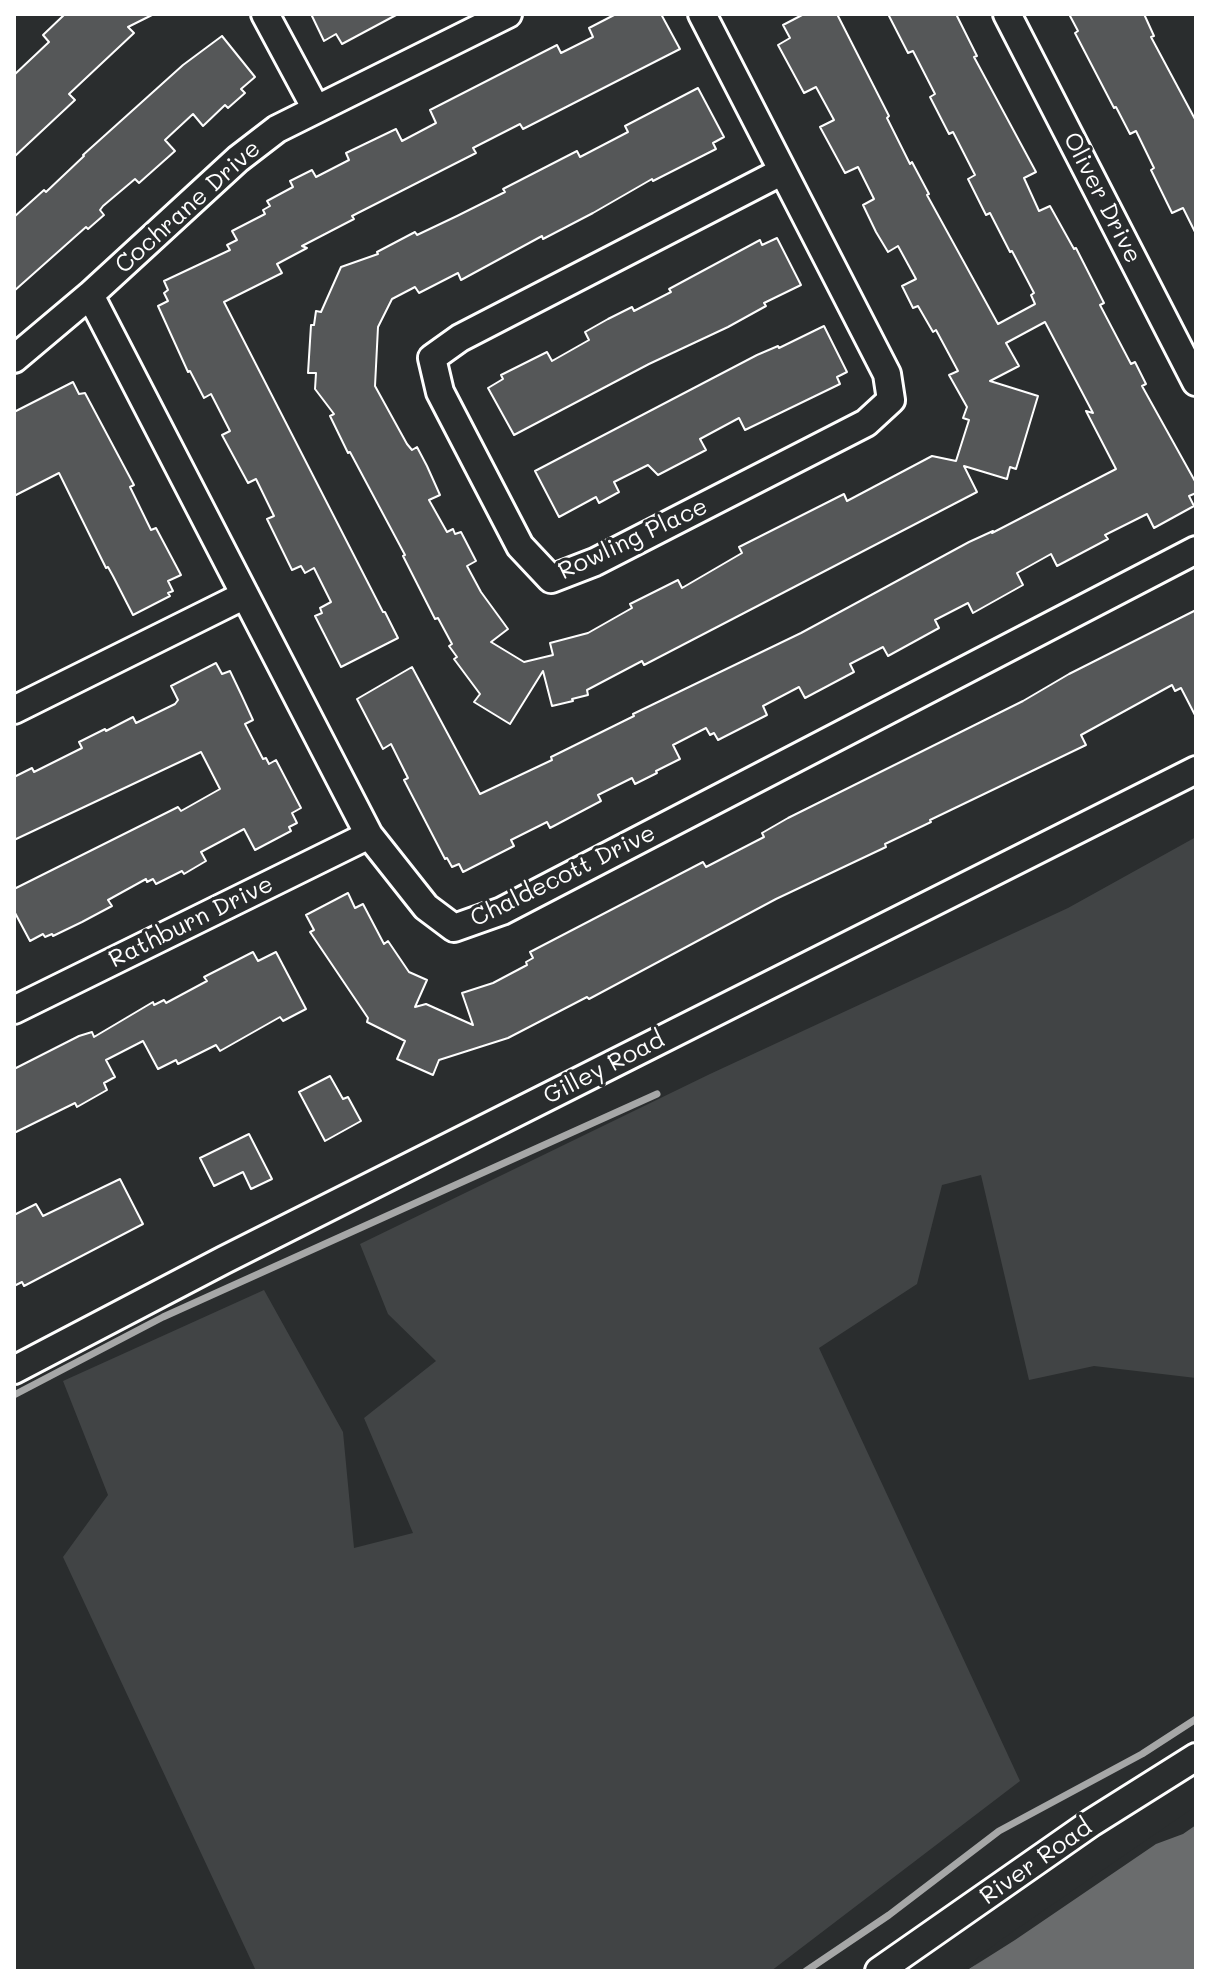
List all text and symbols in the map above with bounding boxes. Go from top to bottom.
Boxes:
street label: Oliver Drive [1057,128,1147,268]
street label: Cochrane Drive [110,134,266,280]
street label: Rowling Place [554,492,712,586]
street label: Chaldecott Drive [466,819,660,933]
street label: Rathburn Drive [104,870,278,974]
street label: Gilley Road [539,1025,669,1111]
street label: River Road [975,1813,1097,1911]

